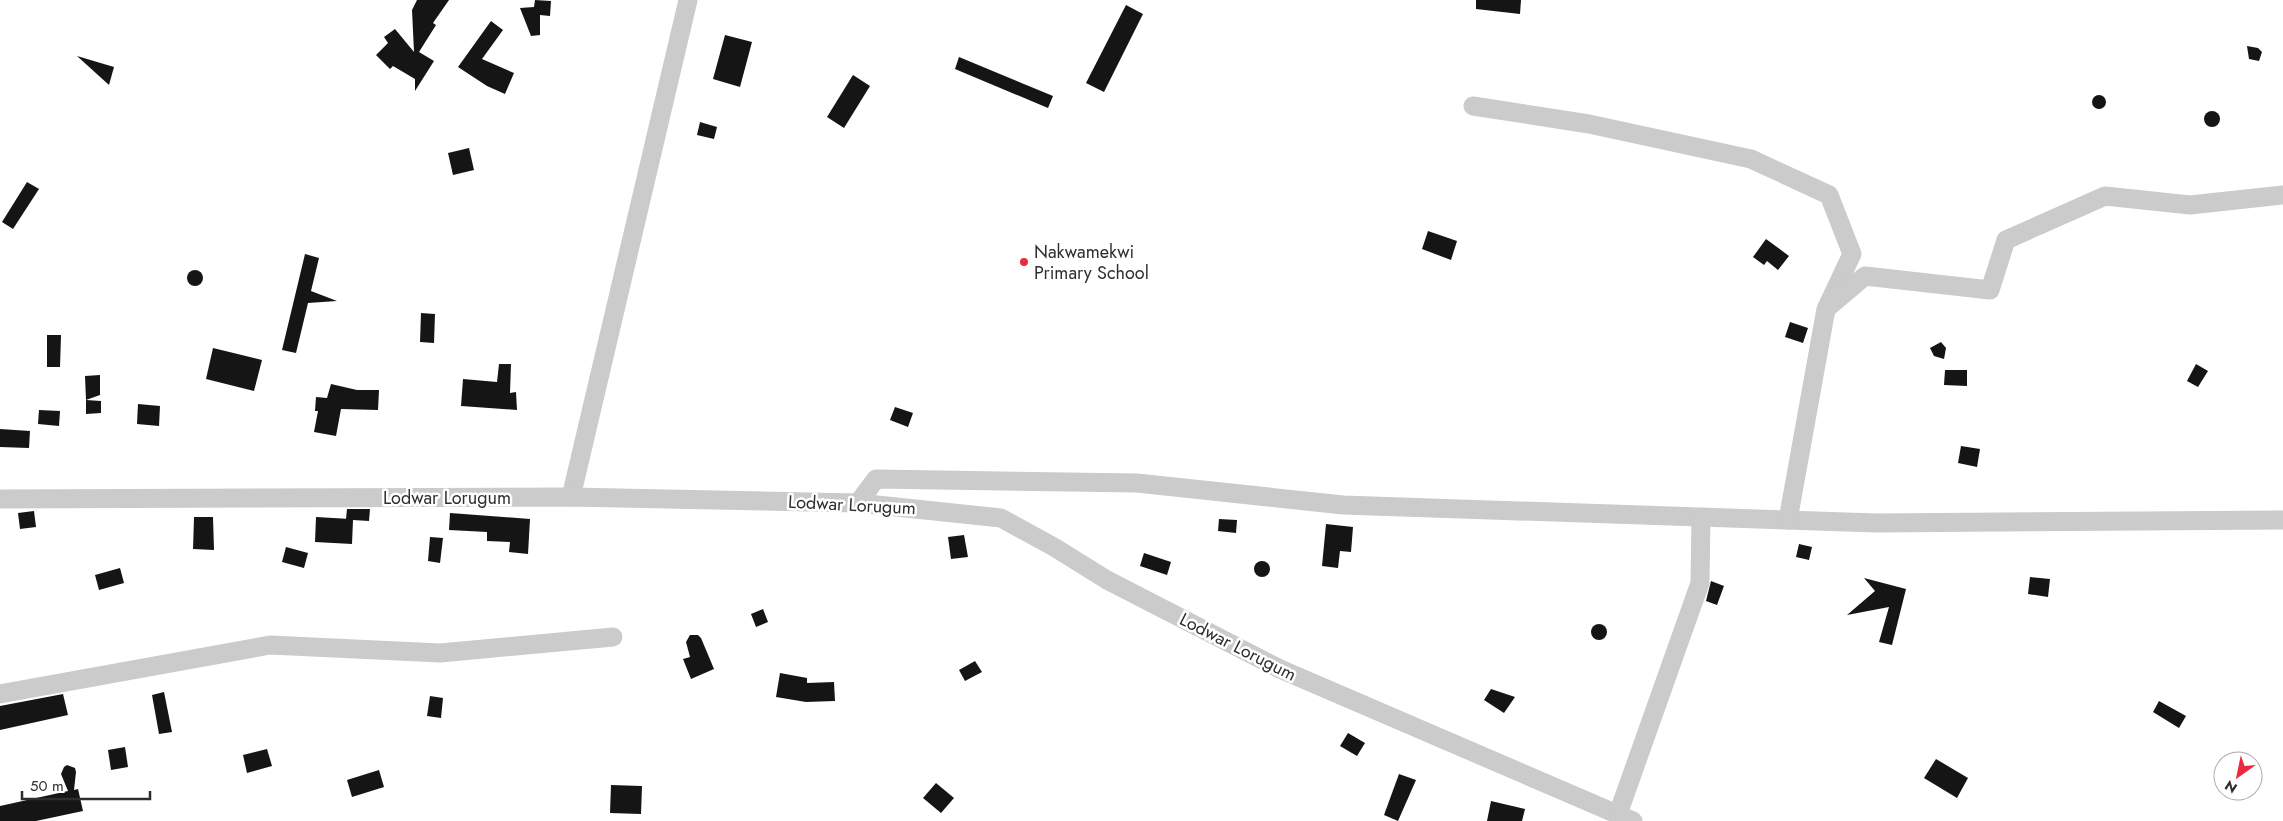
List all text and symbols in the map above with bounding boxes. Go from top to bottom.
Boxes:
place label: Nakwamekwi Primary School [1034,239,1149,286]
marker: Nakwamekwi Primary School [1018,256,1030,268]
street label: Lodwar Lorugum [383,485,511,511]
street label: Lodwar Lorugum [787,489,917,521]
street label: Lodwar Lorugum [1175,606,1301,688]
north arrow [2213,751,2263,801]
scale bar [22,768,150,800]
text: 50 m [30,775,64,797]
text: N [2221,775,2241,798]

